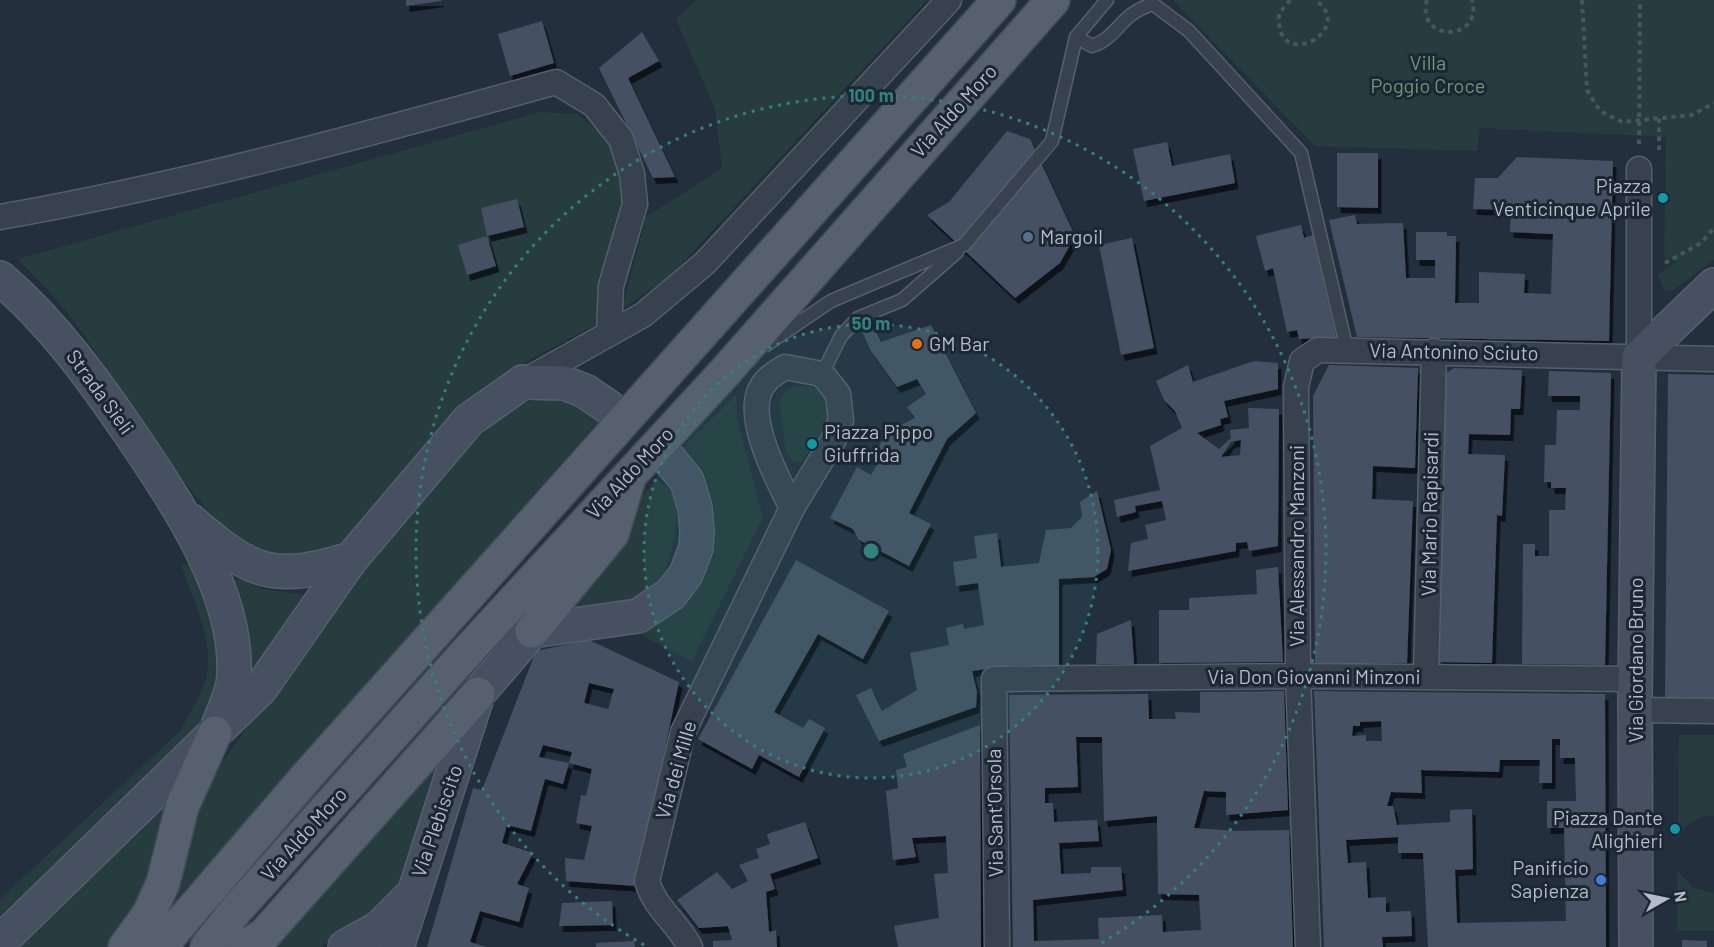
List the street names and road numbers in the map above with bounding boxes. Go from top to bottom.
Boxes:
street label: Via Aldo Moro [905,59,1001,162]
street label: Via Antonino Sciuto [1369,338,1539,364]
street label: Strada Sieli [62,344,140,438]
street label: Via Aldo Moro [581,421,678,523]
street label: Via Mario Rapisardi [1416,432,1442,596]
street label: Via Alessandro Manzoni [1284,445,1308,647]
street label: Via Giordano Bruno [1623,577,1647,743]
street label: Via Don Giovanni Minzoni [1207,664,1421,688]
street label: Via dei Mille [650,718,701,822]
street label: Via Sant'Orsola [981,748,1007,878]
street label: Via Plebiscito [406,761,466,880]
street label: Via Aldo Moro [255,782,351,885]

